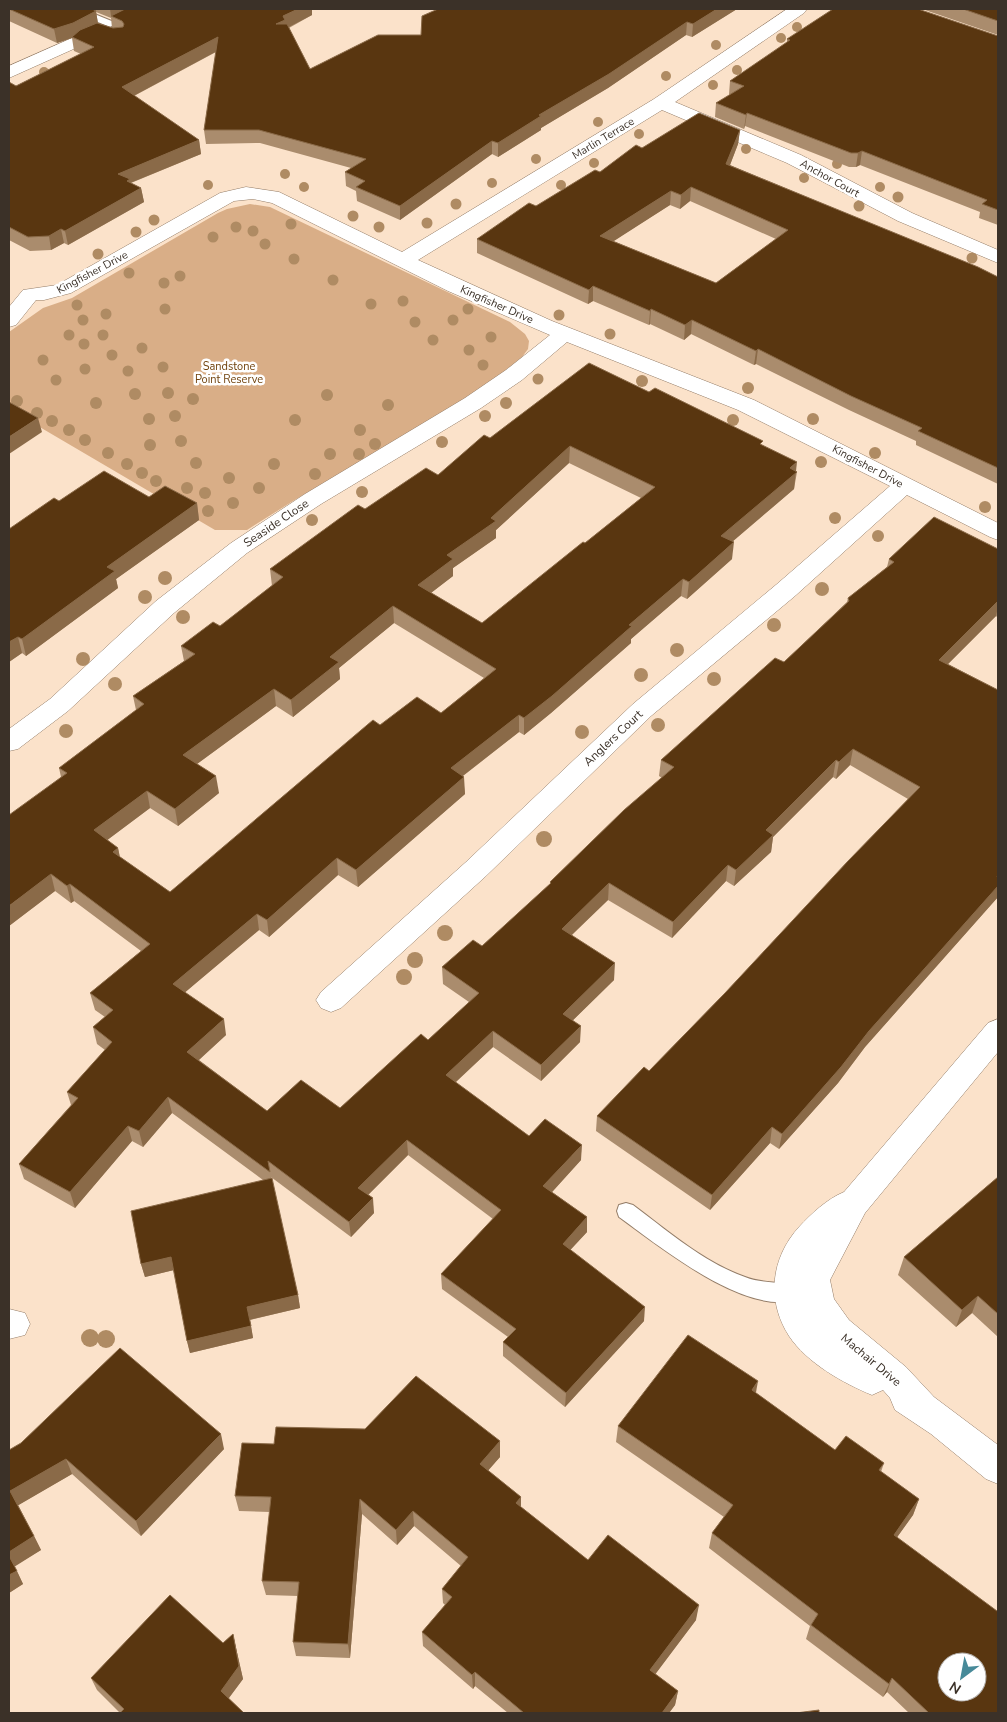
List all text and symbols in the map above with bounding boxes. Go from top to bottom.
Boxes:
street label: Marlin Terrace [569,114,637,163]
street label: Anchor Court [797,156,862,201]
street label: Kingfisher Drive [54,247,131,297]
street label: Kingfisher Drive [458,282,536,327]
park label: Sandstone Point Reserve [195,359,263,387]
street label: Kingfisher Drive [830,441,906,492]
street label: Seaside Close [240,495,312,551]
street label: Anglers Court [580,706,647,770]
street label: Machair Drive [838,1330,904,1390]
north arrow [937,1652,987,1702]
text: N [946,1677,965,1698]

